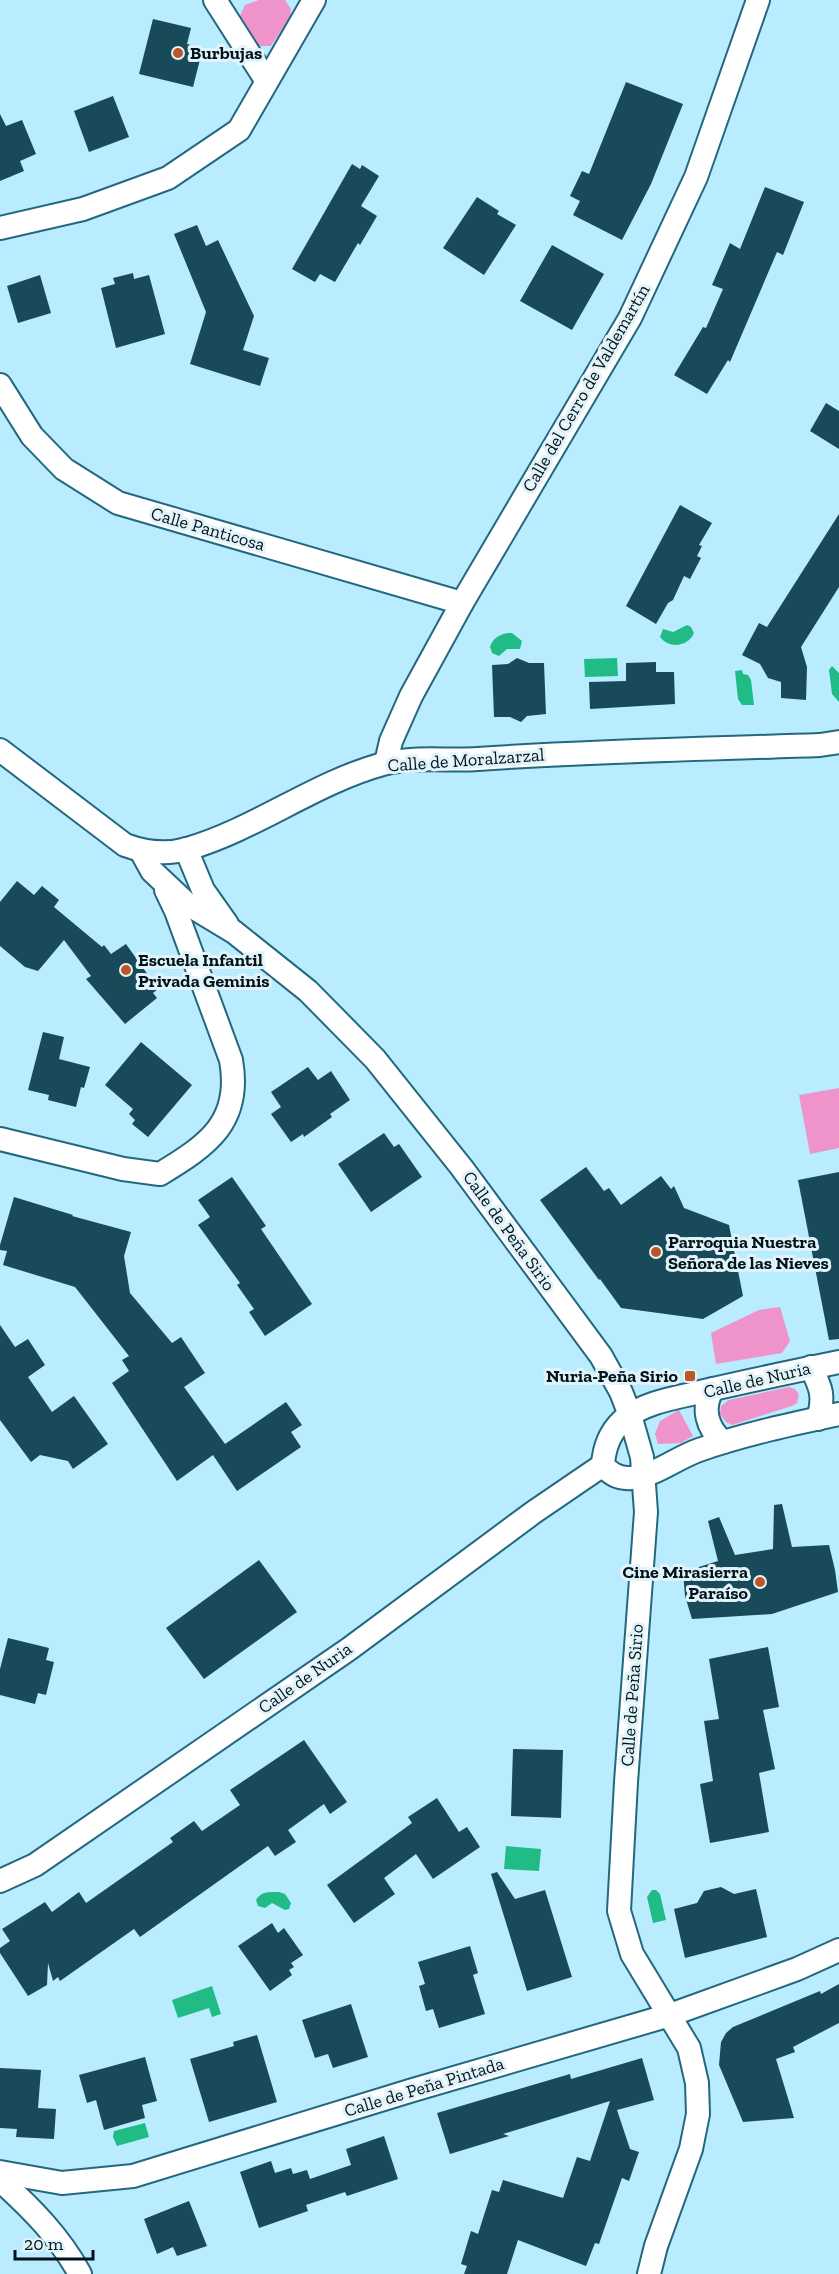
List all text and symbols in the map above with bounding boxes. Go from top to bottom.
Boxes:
place label: Burbujas [190,42,262,64]
marker: Burbujas [171,46,185,60]
street label: Calle del Cerro de Valdemartín [517,280,655,496]
street label: Calle Panticosa [148,502,268,556]
street label: Calle de Moralzarzal [387,744,545,776]
place label: Escuela Infantil Privada Geminis [138,949,270,992]
marker: Escuela Infantil Privada Geminis [119,963,133,977]
street label: Calle de Peña Sirio [458,1167,560,1295]
place label: Parroquia Nuestra Señora de las Nieves [668,1231,829,1274]
marker: Parroquia Nuestra Señora de las Nieves [649,1245,663,1259]
street label: Calle de Nuria [701,1357,813,1403]
place label: Nuria-Peña Sirio [546,1365,679,1387]
marker: Nuria-Peña Sirio [683,1369,697,1383]
place label: Cine Mirasierra Paraíso [622,1561,749,1604]
marker: Cine Mirasierra Paraíso [753,1575,767,1589]
street label: Calle de Peña Sirio [616,1623,648,1767]
street label: Calle de Nuria [254,1638,356,1718]
street label: Calle de Peña Pintada [341,2052,507,2122]
scale bar [15,2223,93,2261]
text: 20 m [24,2233,64,2255]

